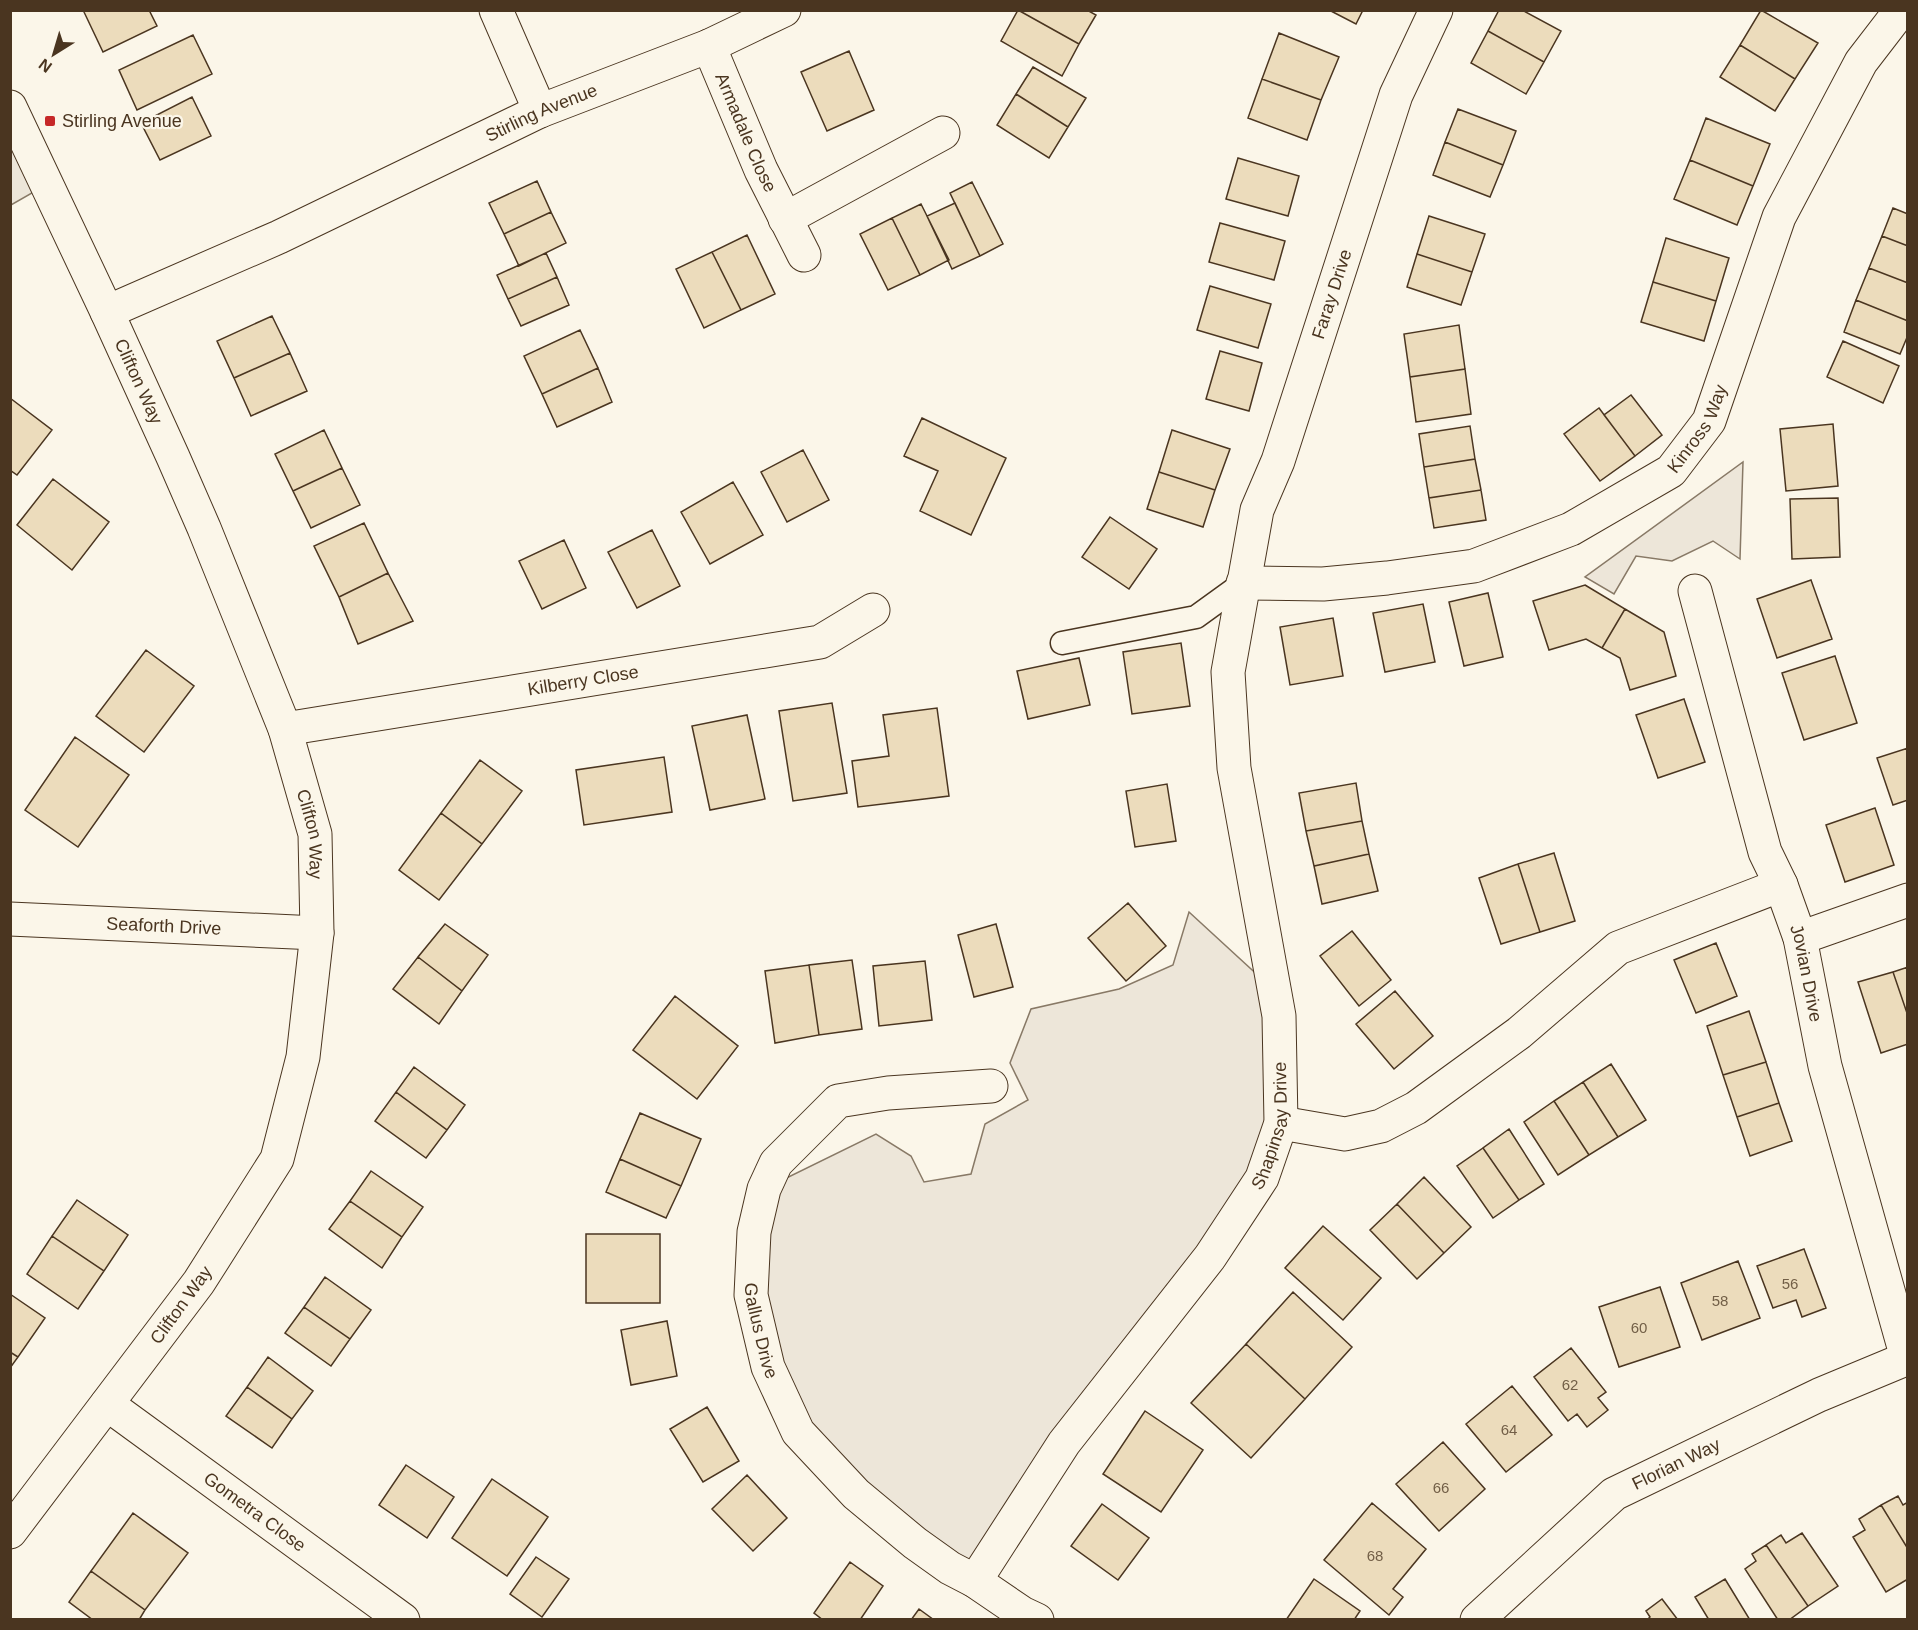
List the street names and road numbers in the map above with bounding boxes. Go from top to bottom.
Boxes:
street label: Armadale Close [711,70,781,196]
street label: Stirling Avenue [482,80,600,146]
street label: Faray Drive [1308,247,1356,341]
street label: Clifton Way [111,336,167,427]
street label: Kinross Way [1663,382,1731,477]
street label: Kilberry Close [526,662,640,699]
street label: Clifton Way [293,787,326,879]
street label: Seaforth Drive [106,913,222,939]
street label: Jovian Drive [1786,922,1826,1024]
street label: Shapinsay Drive [1247,1062,1291,1193]
street label: Clifton Way [146,1262,216,1348]
street label: Gallus Drive [741,1282,782,1382]
street label: Florian Way [1629,1434,1723,1494]
street label: Gometra Close [200,1468,310,1556]

